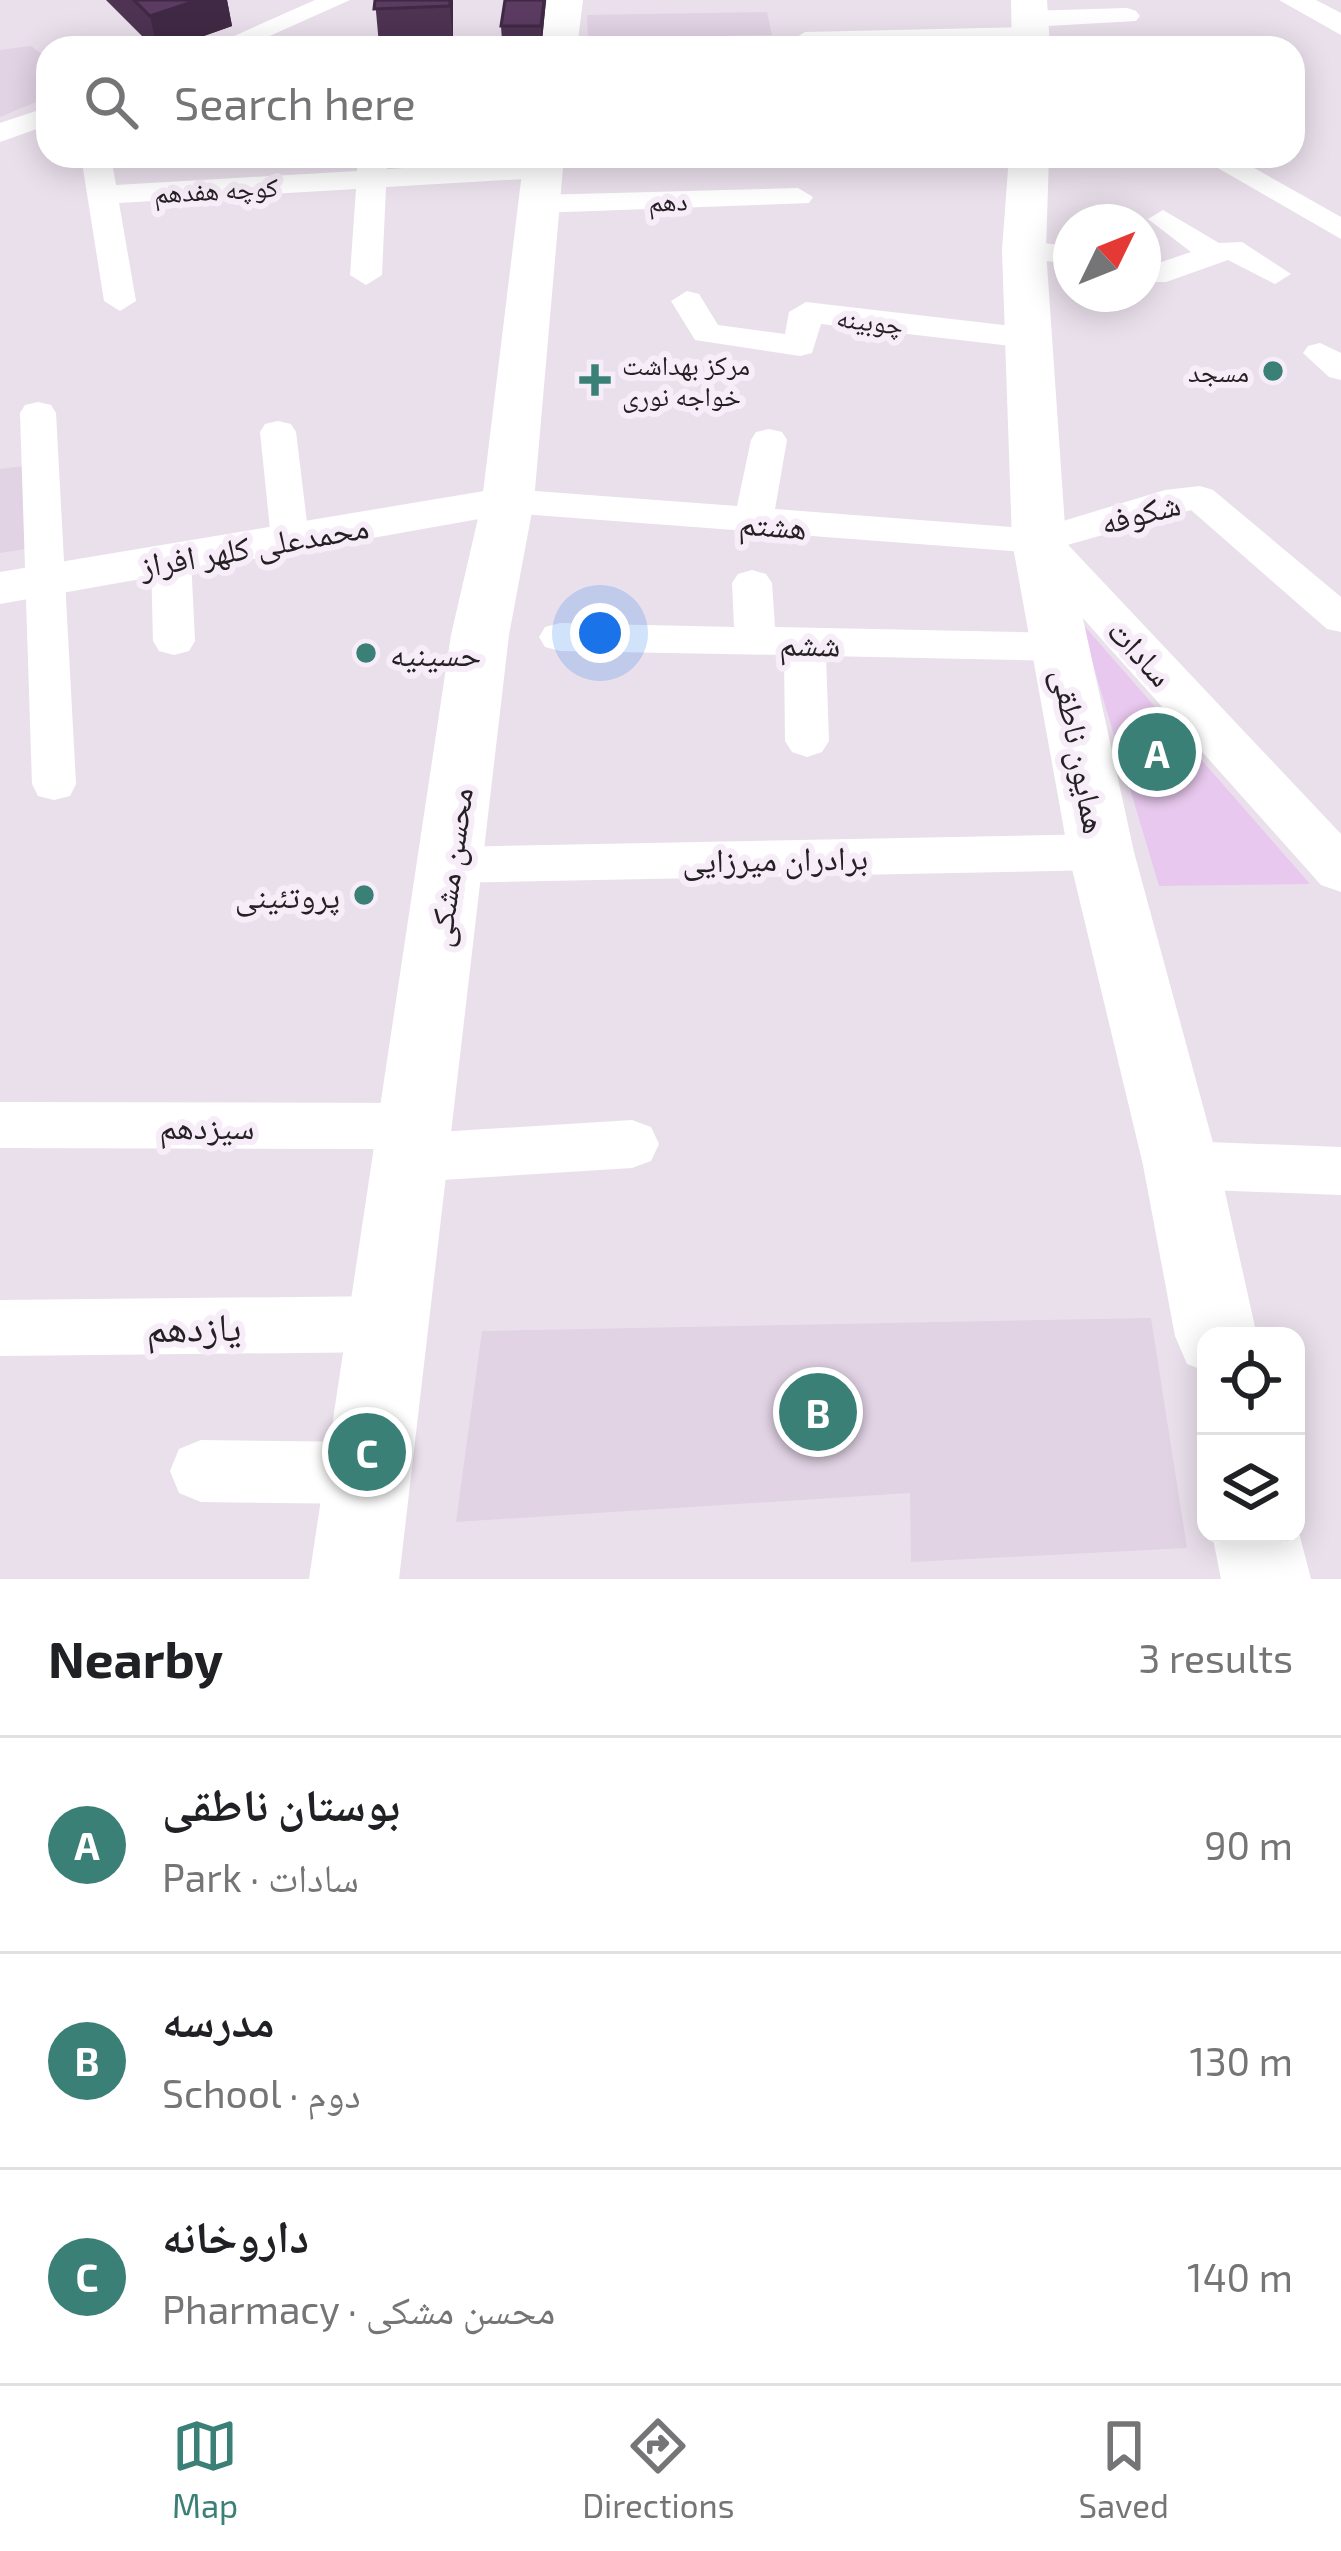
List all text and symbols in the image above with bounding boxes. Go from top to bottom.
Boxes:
search box [36,36,1305,168]
icon: search [78,69,144,135]
text: Search here [174,75,416,129]
street label: کوچه هفدهم [153,170,279,212]
street label: دهم [648,183,688,221]
north arrow [1053,204,1161,312]
street label: چوبینه [835,300,905,342]
place label: مرکز بهداشت خواجه نوری [622,348,750,413]
place label: مسجد [1188,355,1249,387]
marker: مسجد [1260,358,1286,384]
marker: مرکز بهداشت خواجه نوری [579,364,611,396]
street label: شکوفه [1096,482,1184,542]
street label: هشتم [737,502,808,550]
street label: محمدعلی کلهر افراز [135,505,372,587]
your location [570,603,630,663]
street label: سادات [1100,610,1182,694]
street label: ششم [779,622,841,668]
place label: حسینیه [390,633,481,673]
marker: حسینیه [353,640,379,666]
street label: همایون ناطقی [1043,665,1117,837]
pin: A [1118,707,1196,797]
street label: محسن مشکی [418,785,482,949]
street label: برادران میرزایی [682,836,868,882]
place label: پروتئینی [235,875,340,917]
marker: پروتئینی [351,882,377,908]
street label: سیزدهم [160,1106,254,1150]
street label: یازدهم [146,1302,242,1354]
map controls [1197,1327,1305,1543]
button: locate [1197,1327,1305,1435]
pin: B [779,1367,857,1457]
pin: C [328,1407,406,1497]
button: layers [1197,1435,1305,1543]
text: Nearby [48,1627,223,1688]
text: 3 results [1139,1634,1293,1681]
text: بوستان ناطقی [162,1776,400,1830]
text: A [74,1821,100,1868]
text: 90 m [1204,1821,1293,1868]
text: Park · سادات [162,1853,359,1900]
text: مدرسه [162,1992,275,2046]
text: B [75,2037,99,2084]
text: 130 m [1189,2037,1293,2084]
text: School · دوم [162,2069,361,2116]
text: داروخانه [162,2208,309,2262]
text: C [76,2253,98,2300]
text: 140 m [1187,2253,1293,2300]
text: Pharmacy · محسن مشکی [162,2285,555,2332]
tab: Map [172,2413,238,2525]
tab: Directions [582,2413,734,2525]
tab: Saved [1078,2413,1169,2525]

